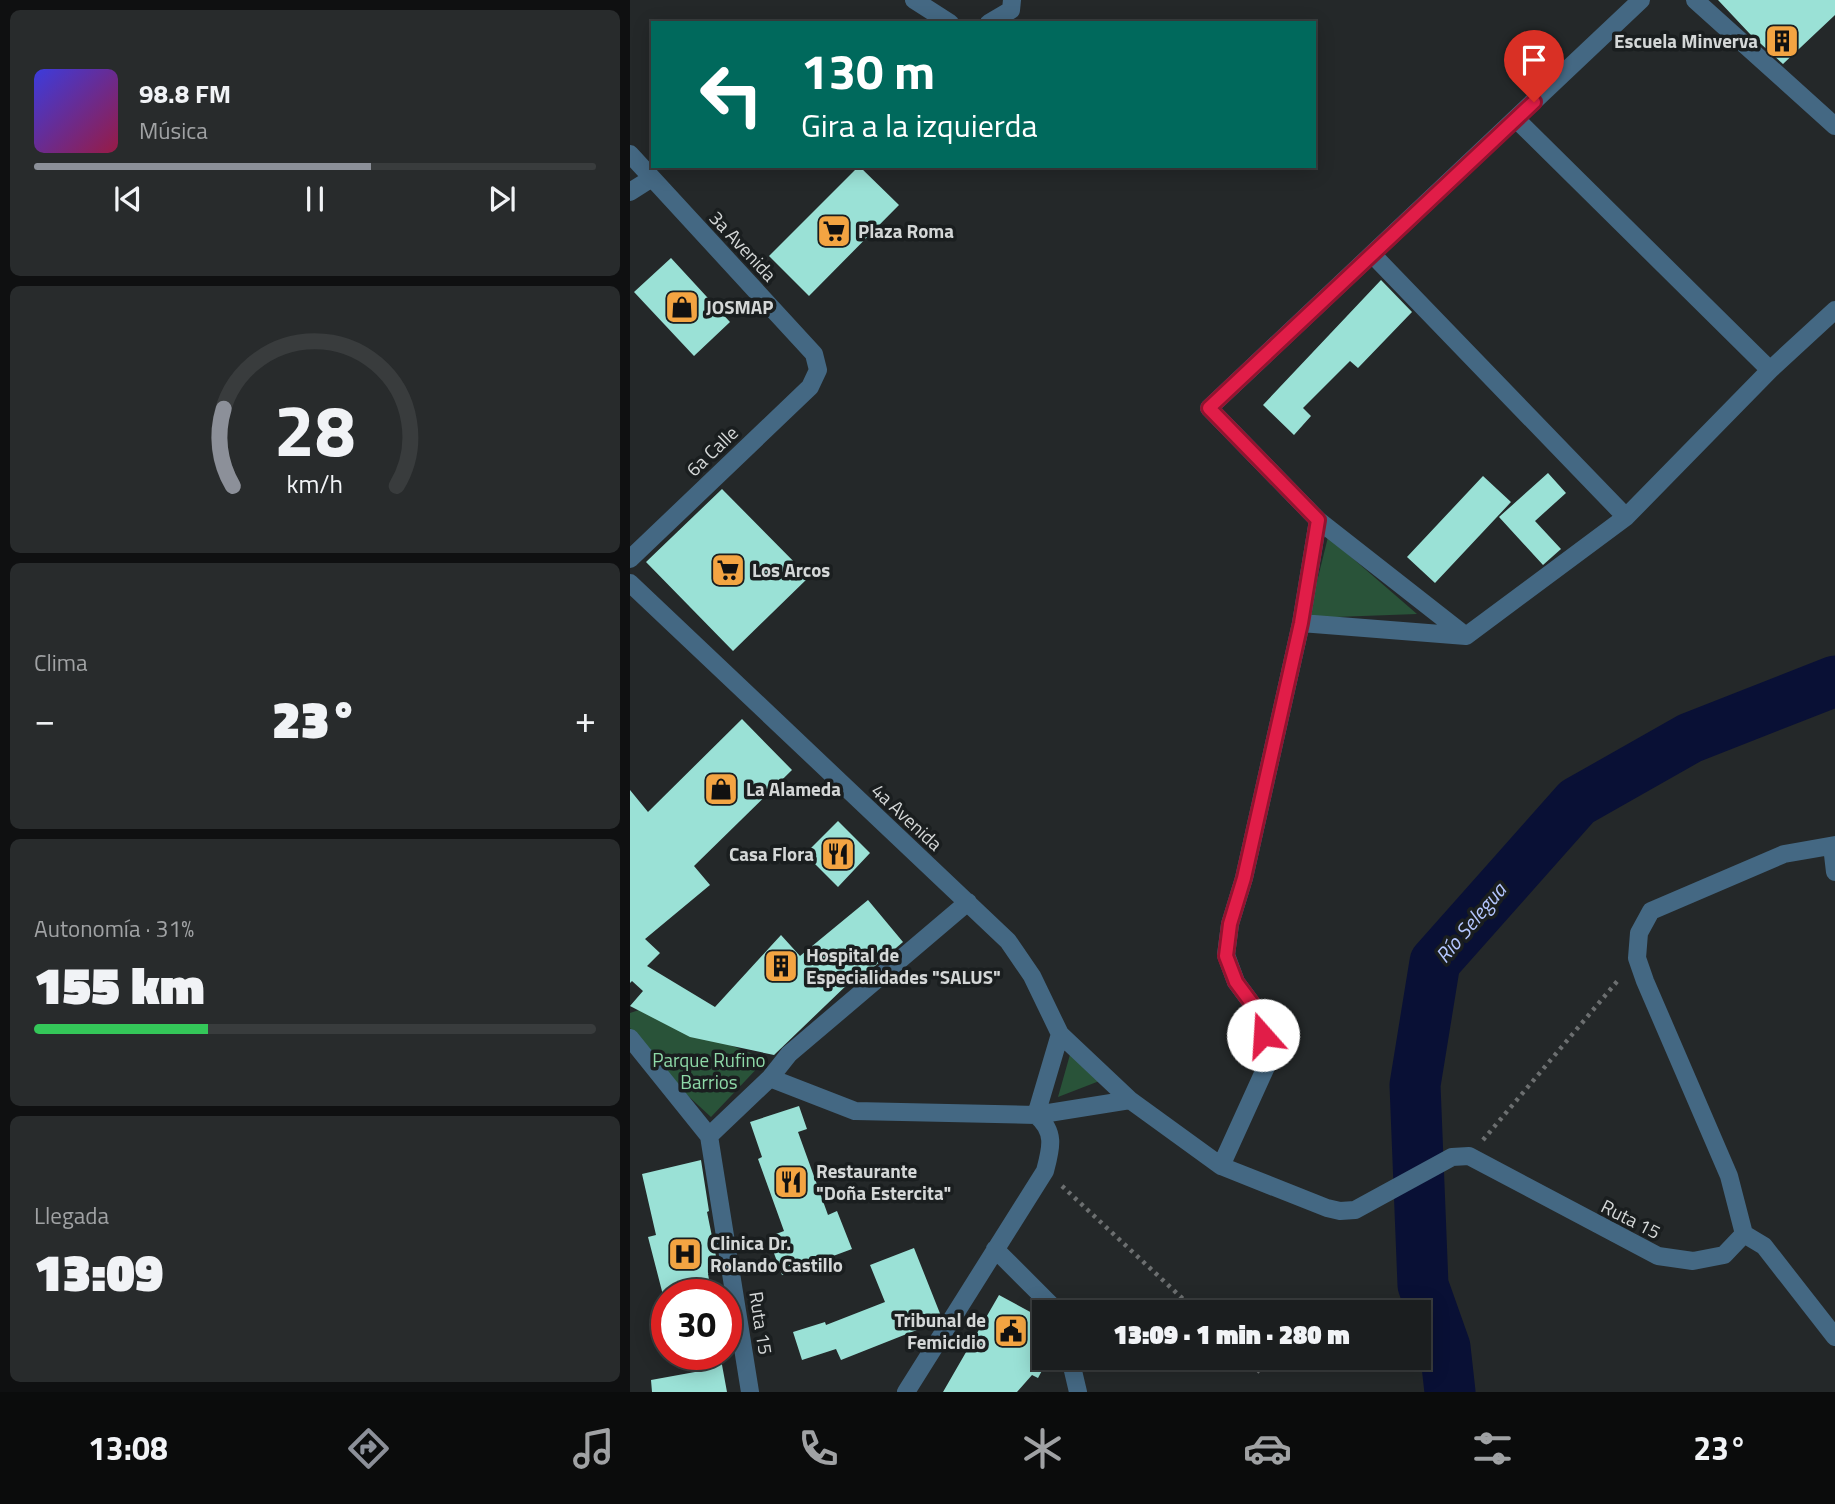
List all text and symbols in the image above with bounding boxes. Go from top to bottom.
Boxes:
building icon: Escuela Minverva [1763,22,1801,60]
place label: Escuela Minverva [1614,26,1758,55]
pin [1504,30,1564,102]
text: 130 m [801,33,935,108]
icon: arrive [1515,41,1553,79]
icon: left [686,49,777,140]
text: 98.8 FM [139,74,231,113]
text: Gira a la izquierda [801,101,1037,149]
text: Música [139,113,208,148]
icon: previous [109,180,147,218]
icon: pause [296,180,334,218]
icon: next [483,180,521,218]
street label: 3a Avenida [703,204,784,288]
supermarket icon: Plaza Roma [815,212,853,250]
place label: Plaza Roma [858,216,954,245]
shop icon: JOSMAP [663,288,701,326]
place label: JOSMAP [706,292,773,321]
text: 28 [274,374,356,484]
street label: 6a Calle [679,418,744,483]
text: km/h [287,464,343,502]
supermarket icon: Los Arcos [709,551,747,589]
place label: Los Arcos [752,555,830,584]
text: Clima [34,645,88,680]
text: 23° [272,679,358,758]
text: − [34,690,55,748]
text: + [575,690,596,748]
shop icon: La Alameda [702,770,740,808]
place label: La Alameda [746,774,841,803]
street label: 4a Avenida [865,776,950,858]
restaurant icon: Casa Flora [819,835,857,873]
place label: Casa Flora [729,839,814,868]
water label: Río Selegua [1427,874,1514,970]
text: Autonomía · 31% [34,911,194,946]
place label: Hospital de Especialidades "SALUS" [806,940,1001,991]
text: 155 km [34,945,205,1024]
building icon: Hospital de Especialidades "SALUS" [762,947,800,985]
position arrow [1226,998,1300,1072]
park label: Parque Rufino Barrios [652,1045,766,1096]
place label: Restaurante "Doña Estercita" [816,1156,951,1207]
restaurant icon: Restaurante "Doña Estercita" [772,1163,810,1201]
street label: Ruta 15 [1596,1191,1666,1246]
text: Llegada [34,1198,109,1233]
place label: Clinica Dr. Rolando Castillo [710,1228,843,1279]
text: 13:09 [34,1232,163,1311]
hospital icon: Clinica Dr. Rolando Castillo [666,1235,704,1273]
speed limit sign: 30 [651,1279,742,1370]
street label: Ruta 15 [742,1289,781,1356]
place label: Tribunal de Femicidio [895,1305,986,1356]
public building icon: Tribunal de Femicidio [992,1312,1030,1350]
text: 13:09 · 1 min · 280 m [1113,1315,1350,1354]
text: 13:08 [88,1424,168,1472]
icon: directions [344,1424,393,1473]
icon: music [569,1424,618,1473]
icon: phone [794,1424,843,1473]
icon: climate [1018,1424,1067,1473]
icon: car [1243,1424,1292,1473]
icon: filters [1468,1424,1517,1473]
text: 23° [1693,1424,1747,1472]

